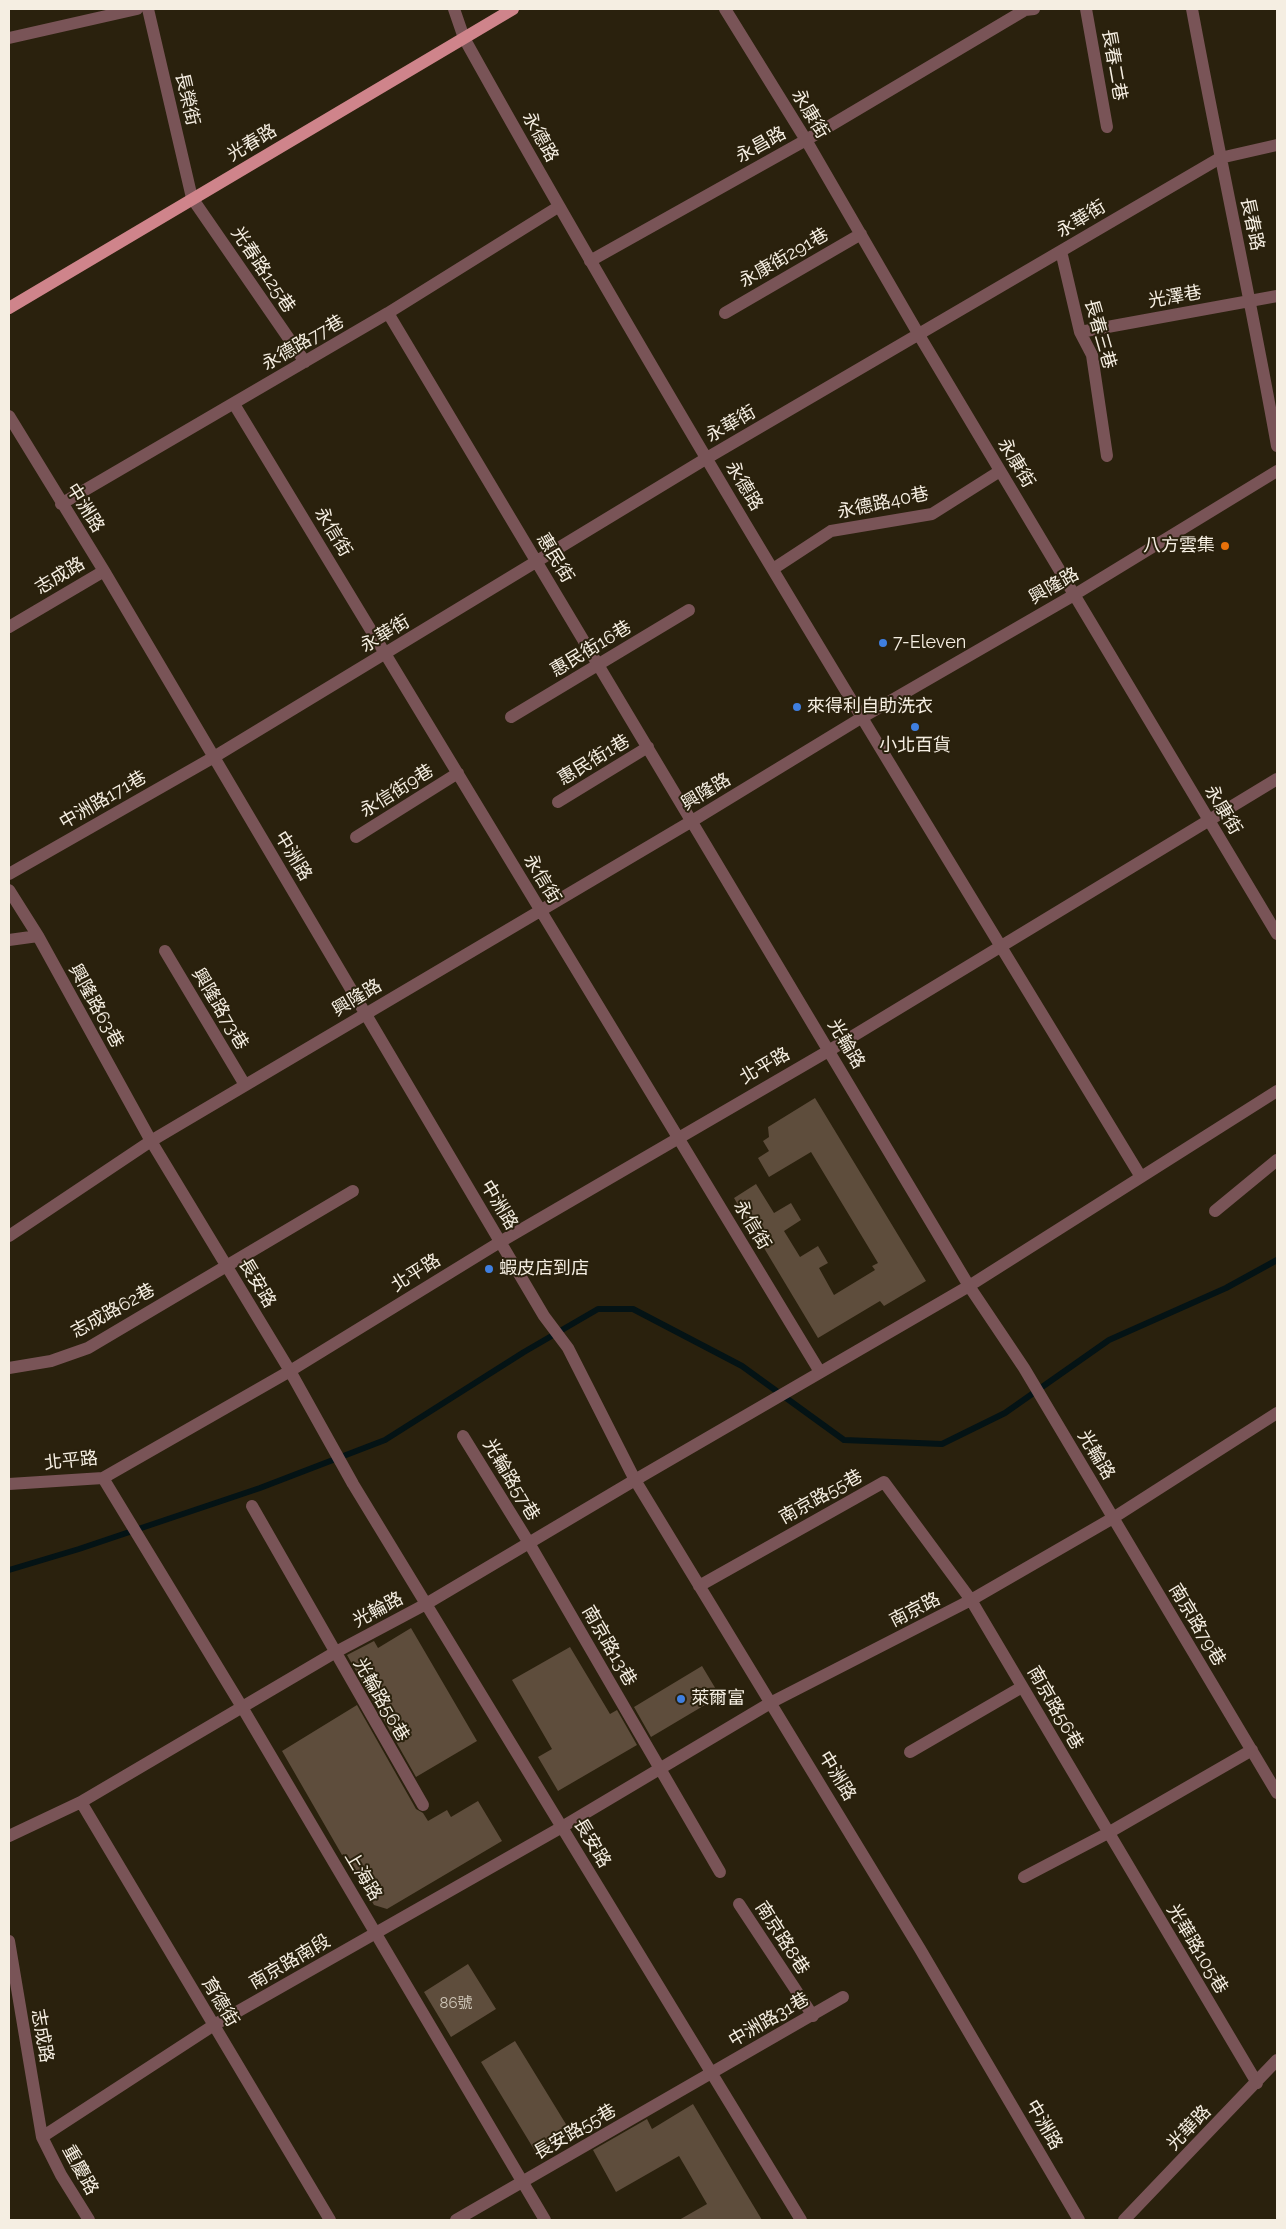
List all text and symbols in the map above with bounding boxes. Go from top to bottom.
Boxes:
street label: 長春二巷 [1097,28,1131,102]
street label: 長榮街 [170,70,204,128]
street label: 永康街 [787,85,833,143]
street label: 永德路 [517,108,563,166]
street label: 光春路 [223,120,281,166]
street label: 永昌路 [732,122,790,168]
street label: 長春路 [1236,195,1268,253]
street label: 永華街 [1052,196,1110,242]
street label: 光春路125巷 [226,223,300,317]
street label: 永康街291巷 [735,224,833,292]
street label: 光澤巷 [1147,282,1203,312]
street label: 長春三巷 [1080,296,1120,372]
street label: 永德路77巷 [258,311,348,375]
street label: 永華街 [702,401,760,447]
street label: 永康街 [993,434,1039,492]
street label: 永德路 [721,457,767,515]
street label: 中洲路 [62,479,108,537]
street label: 永德路40巷 [835,483,931,523]
street label: 永信街 [310,503,356,561]
street label: 惠民街 [532,529,578,587]
place label: 八方雲集 [1143,535,1215,557]
marker: 八方雲集 [1219,540,1231,552]
street label: 志成路 [31,553,89,599]
street label: 興隆路 [1025,563,1083,609]
street label: 永華街 [356,611,414,657]
street label: 惠民街16巷 [547,616,635,682]
place label: 7-Eleven [893,632,966,654]
marker: 7-Eleven [877,637,889,649]
place label: 來得利自助洗衣 [807,696,933,718]
marker: 來得利自助洗衣 [791,701,803,713]
marker: 小北百貨 [909,721,921,733]
street label: 惠民街1巷 [554,730,634,790]
place label: 小北百貨 [879,735,951,757]
street label: 永信街9巷 [356,760,438,822]
street label: 中洲路171巷 [56,766,150,834]
street label: 興隆路 [677,769,735,815]
street label: 永康街 [1200,781,1246,839]
street label: 中洲路 [270,827,316,885]
street label: 永信街 [519,850,565,908]
street label: 興隆路63巷 [64,960,128,1052]
street label: 興隆路73巷 [187,964,253,1054]
street label: 興隆路 [328,975,386,1021]
street label: 光輪路 [823,1015,869,1073]
street label: 北平路 [736,1043,794,1089]
street label: 中洲路 [476,1176,522,1234]
street label: 永信街 [729,1196,775,1254]
street label: 北平路 [387,1250,445,1296]
street label: 長安路 [234,1254,280,1312]
place label: 蝦皮店到店 [499,1258,589,1280]
marker: 蝦皮店到店 [483,1263,495,1275]
street label: 志成路62巷 [67,1279,159,1343]
street label: 光輪路 [1073,1426,1119,1484]
street label: 光輪路57巷 [478,1435,544,1525]
street label: 北平路 [43,1447,99,1475]
street label: 南京路55巷 [776,1465,866,1529]
street label: 南京路79巷 [1164,1580,1230,1670]
street label: 光輪路 [349,1588,407,1632]
street label: 南京路 [886,1588,944,1632]
street label: 南京路13巷 [577,1602,641,1690]
street label: 光輪路56巷 [348,1654,414,1746]
street label: 南京路56巷 [1022,1662,1088,1754]
place label: 萊爾富 [691,1688,745,1710]
marker: 萊爾富 [675,1693,687,1705]
street label: 中洲路 [814,1747,860,1805]
street label: 長安路 [569,1814,615,1872]
street label: 上海路 [340,1847,386,1905]
street label: 南京路8巷 [750,1897,814,1979]
street label: 光華路105巷 [1162,1900,1232,1998]
street label: 南京路南段 [246,1930,334,1994]
street label: 育德街 [197,1973,243,2031]
street label: 中洲路31巷 [725,1988,813,2052]
house number: 86號 [440,1994,472,2012]
street label: 志成路 [27,2008,57,2064]
street label: 中洲路 [1021,2096,1067,2154]
street label: 長安路55巷 [530,2100,620,2164]
street label: 光華路 [1162,2101,1216,2155]
street label: 重慶路 [57,2141,103,2199]

